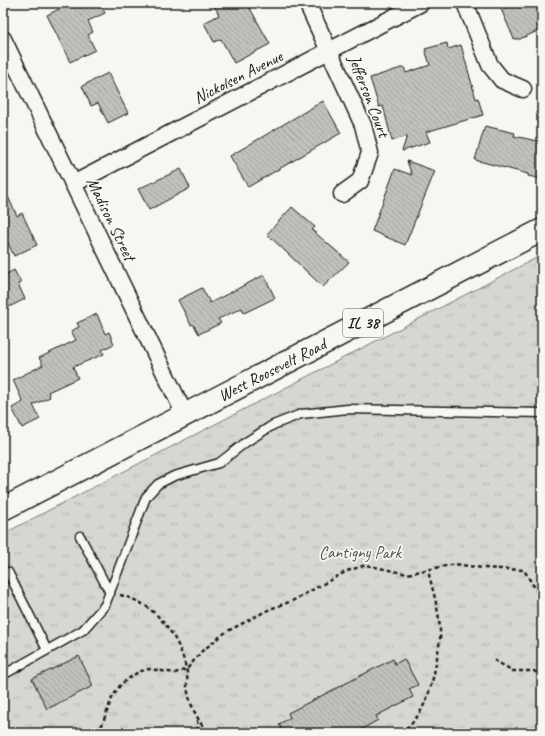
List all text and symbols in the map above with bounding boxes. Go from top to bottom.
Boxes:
street label: Nickolsen Avenue [190,45,287,108]
street label: Jefferson Court [343,51,395,142]
street label: Madison Street [82,174,141,266]
road number: IL 38 [343,309,383,337]
street label: West Roosevelt Road [215,333,331,406]
park label: Cantigny Park [319,542,403,563]

